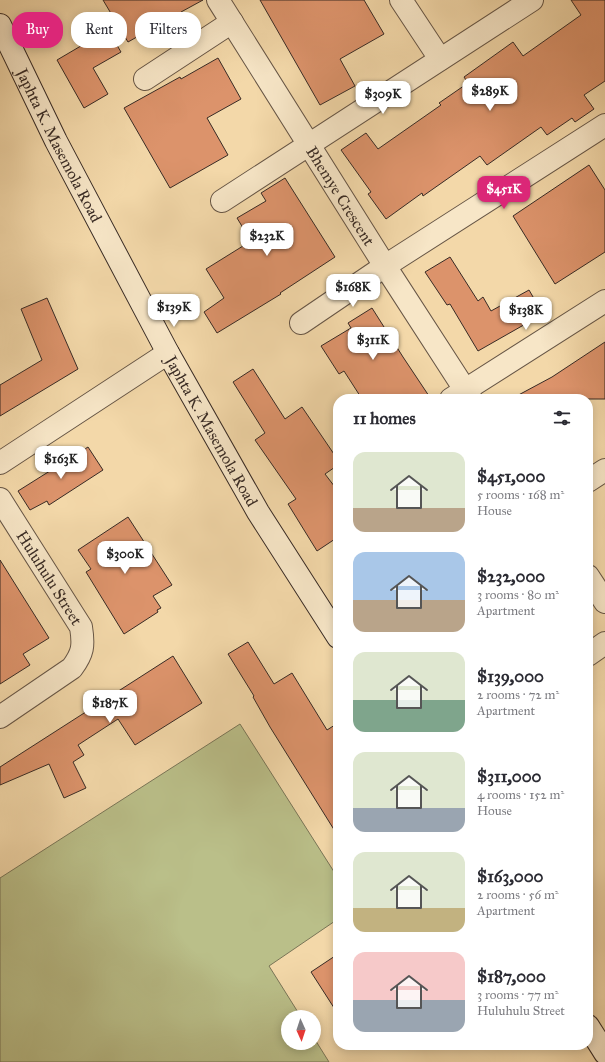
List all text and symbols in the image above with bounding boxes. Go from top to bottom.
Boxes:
chip: Buy [12,12,63,48]
chip: Rent [71,12,127,48]
chip: Filters [135,12,201,48]
street label: Japhta K. Masemola Road [11,63,106,225]
pin: $289K [462,78,518,112]
pin: $309K [355,81,411,115]
text: $289K [471,83,509,99]
text: $309K [365,86,401,102]
street label: Bhemye Crescent [302,143,379,249]
pin: $451K [476,176,532,210]
text: $451K [486,181,522,197]
pin: $232K [239,223,295,257]
text: $232K [249,228,285,244]
pin: $168K [325,274,381,308]
text: $168K [335,279,371,295]
pin: $139K [146,294,202,328]
pin: $138K [498,297,554,331]
text: $139K [157,299,191,315]
text: $138K [509,302,543,318]
pin: $311K [345,327,401,361]
text: $311K [357,332,389,348]
street label: Japhta K. Masemola Road [160,351,262,510]
icon: filters [551,407,573,429]
text: 11 homes [353,408,416,429]
pin: $163K [33,446,89,480]
text: $163K [44,451,78,467]
text: $451,000 [477,466,545,487]
icon: home [385,468,433,516]
text: 5 rooms · 168 m² [477,487,564,503]
text: House [477,503,512,519]
street label: Huluhulu Street [12,527,86,629]
pin: $300K [97,541,153,575]
text: $300K [106,546,144,562]
text: $232,000 [477,566,545,587]
icon: home [385,568,433,616]
text: 3 rooms · 80 m² [477,587,559,603]
text: Apartment [477,603,535,619]
text: $139,000 [477,666,544,687]
icon: home [385,668,433,716]
text: 2 rooms · 72 m² [477,687,559,703]
pin: $187K [82,690,138,724]
text: $187K [92,695,128,711]
text: Apartment [477,703,535,719]
text: $311,000 [477,766,542,787]
icon: home [385,768,433,816]
text: 4 rooms · 152 m² [477,787,564,803]
text: House [477,803,512,819]
text: $163,000 [477,866,543,887]
icon: home [385,868,433,916]
text: 2 rooms · 56 m² [477,887,559,903]
text: Apartment [477,903,535,919]
text: $187,000 [477,966,546,987]
icon: home [385,968,433,1016]
text: 3 rooms · 77 m² [477,987,559,1003]
text: Huluhulu Street [477,1003,565,1019]
north arrow [281,1010,321,1050]
map controls [281,1010,321,1050]

